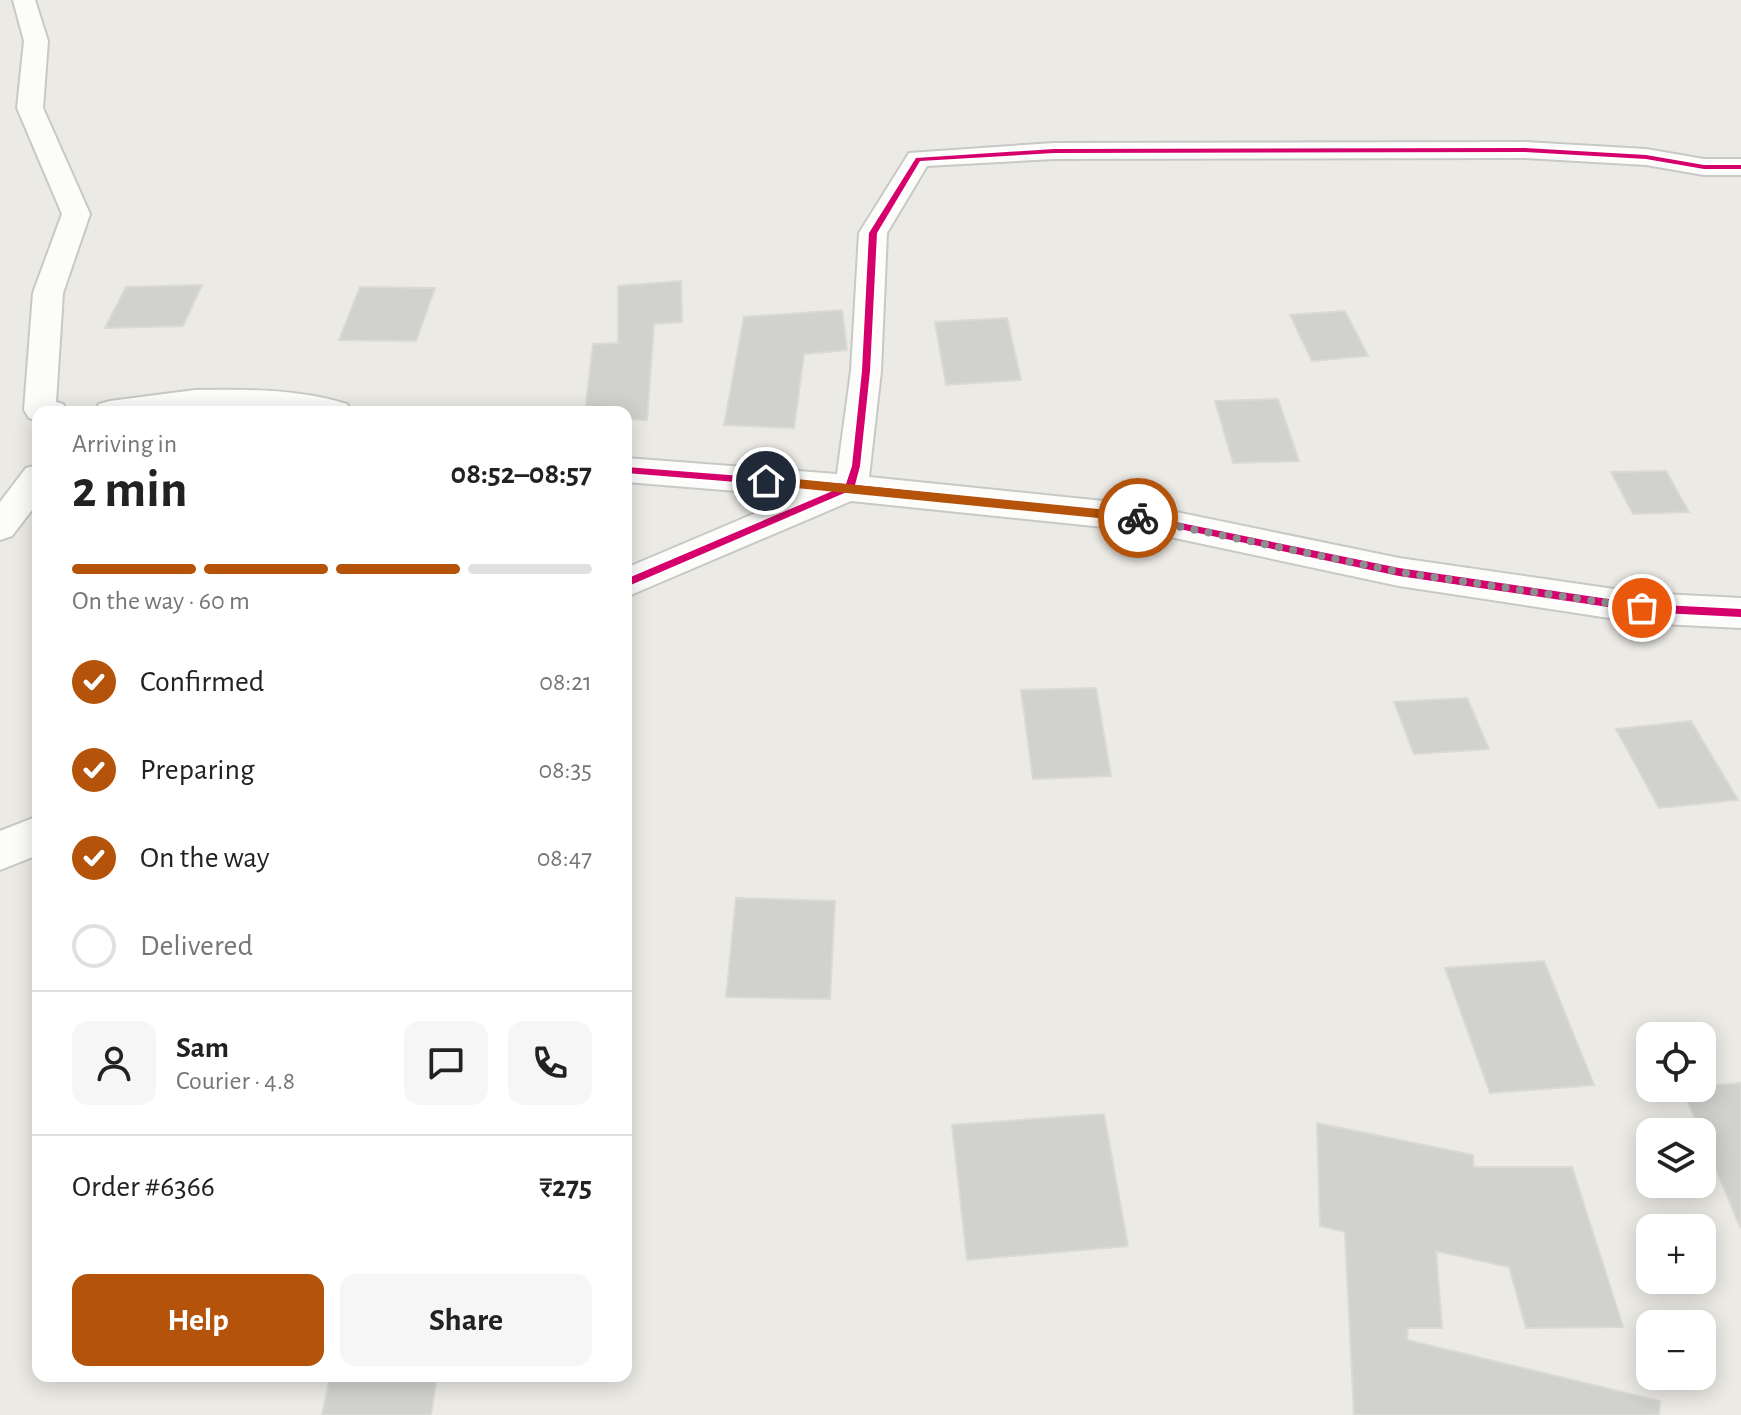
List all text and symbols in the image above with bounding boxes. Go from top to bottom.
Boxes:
text: Arriving in [72,431,177,457]
pin [732,447,800,515]
text: 08:52–08:57 [451,459,592,489]
icon: home [744,459,788,503]
text: 2 min [72,464,187,516]
courier [1098,478,1178,558]
icon: bike [1116,496,1160,540]
pin [1608,574,1676,642]
icon: bag [1620,586,1664,630]
text: On the way · 60 m [72,588,250,614]
icon: check [72,660,116,704]
text: Confirmed [140,667,264,697]
text: 08:21 [539,669,592,695]
icon: check [72,748,116,792]
text: Preparing [140,755,255,785]
text: 08:35 [538,757,592,783]
icon: check [72,836,116,880]
text: On the way [140,843,269,873]
text: 08:47 [537,845,592,871]
text: Delivered [140,931,253,961]
button: person [72,1021,156,1105]
button: chat [404,1021,488,1105]
button: phone [508,1021,592,1105]
map controls [1636,1022,1716,1390]
button: locate [1636,1022,1716,1102]
text: Sam [176,1033,229,1063]
text: Courier · 4.8 [176,1068,295,1094]
button: layers [1636,1118,1716,1198]
text: Order #6366 [72,1172,215,1202]
text: ₹275 [539,1172,592,1202]
button: + [1636,1214,1716,1294]
button: Help [72,1274,324,1366]
button: Share [340,1274,592,1366]
button: − [1636,1310,1716,1390]

